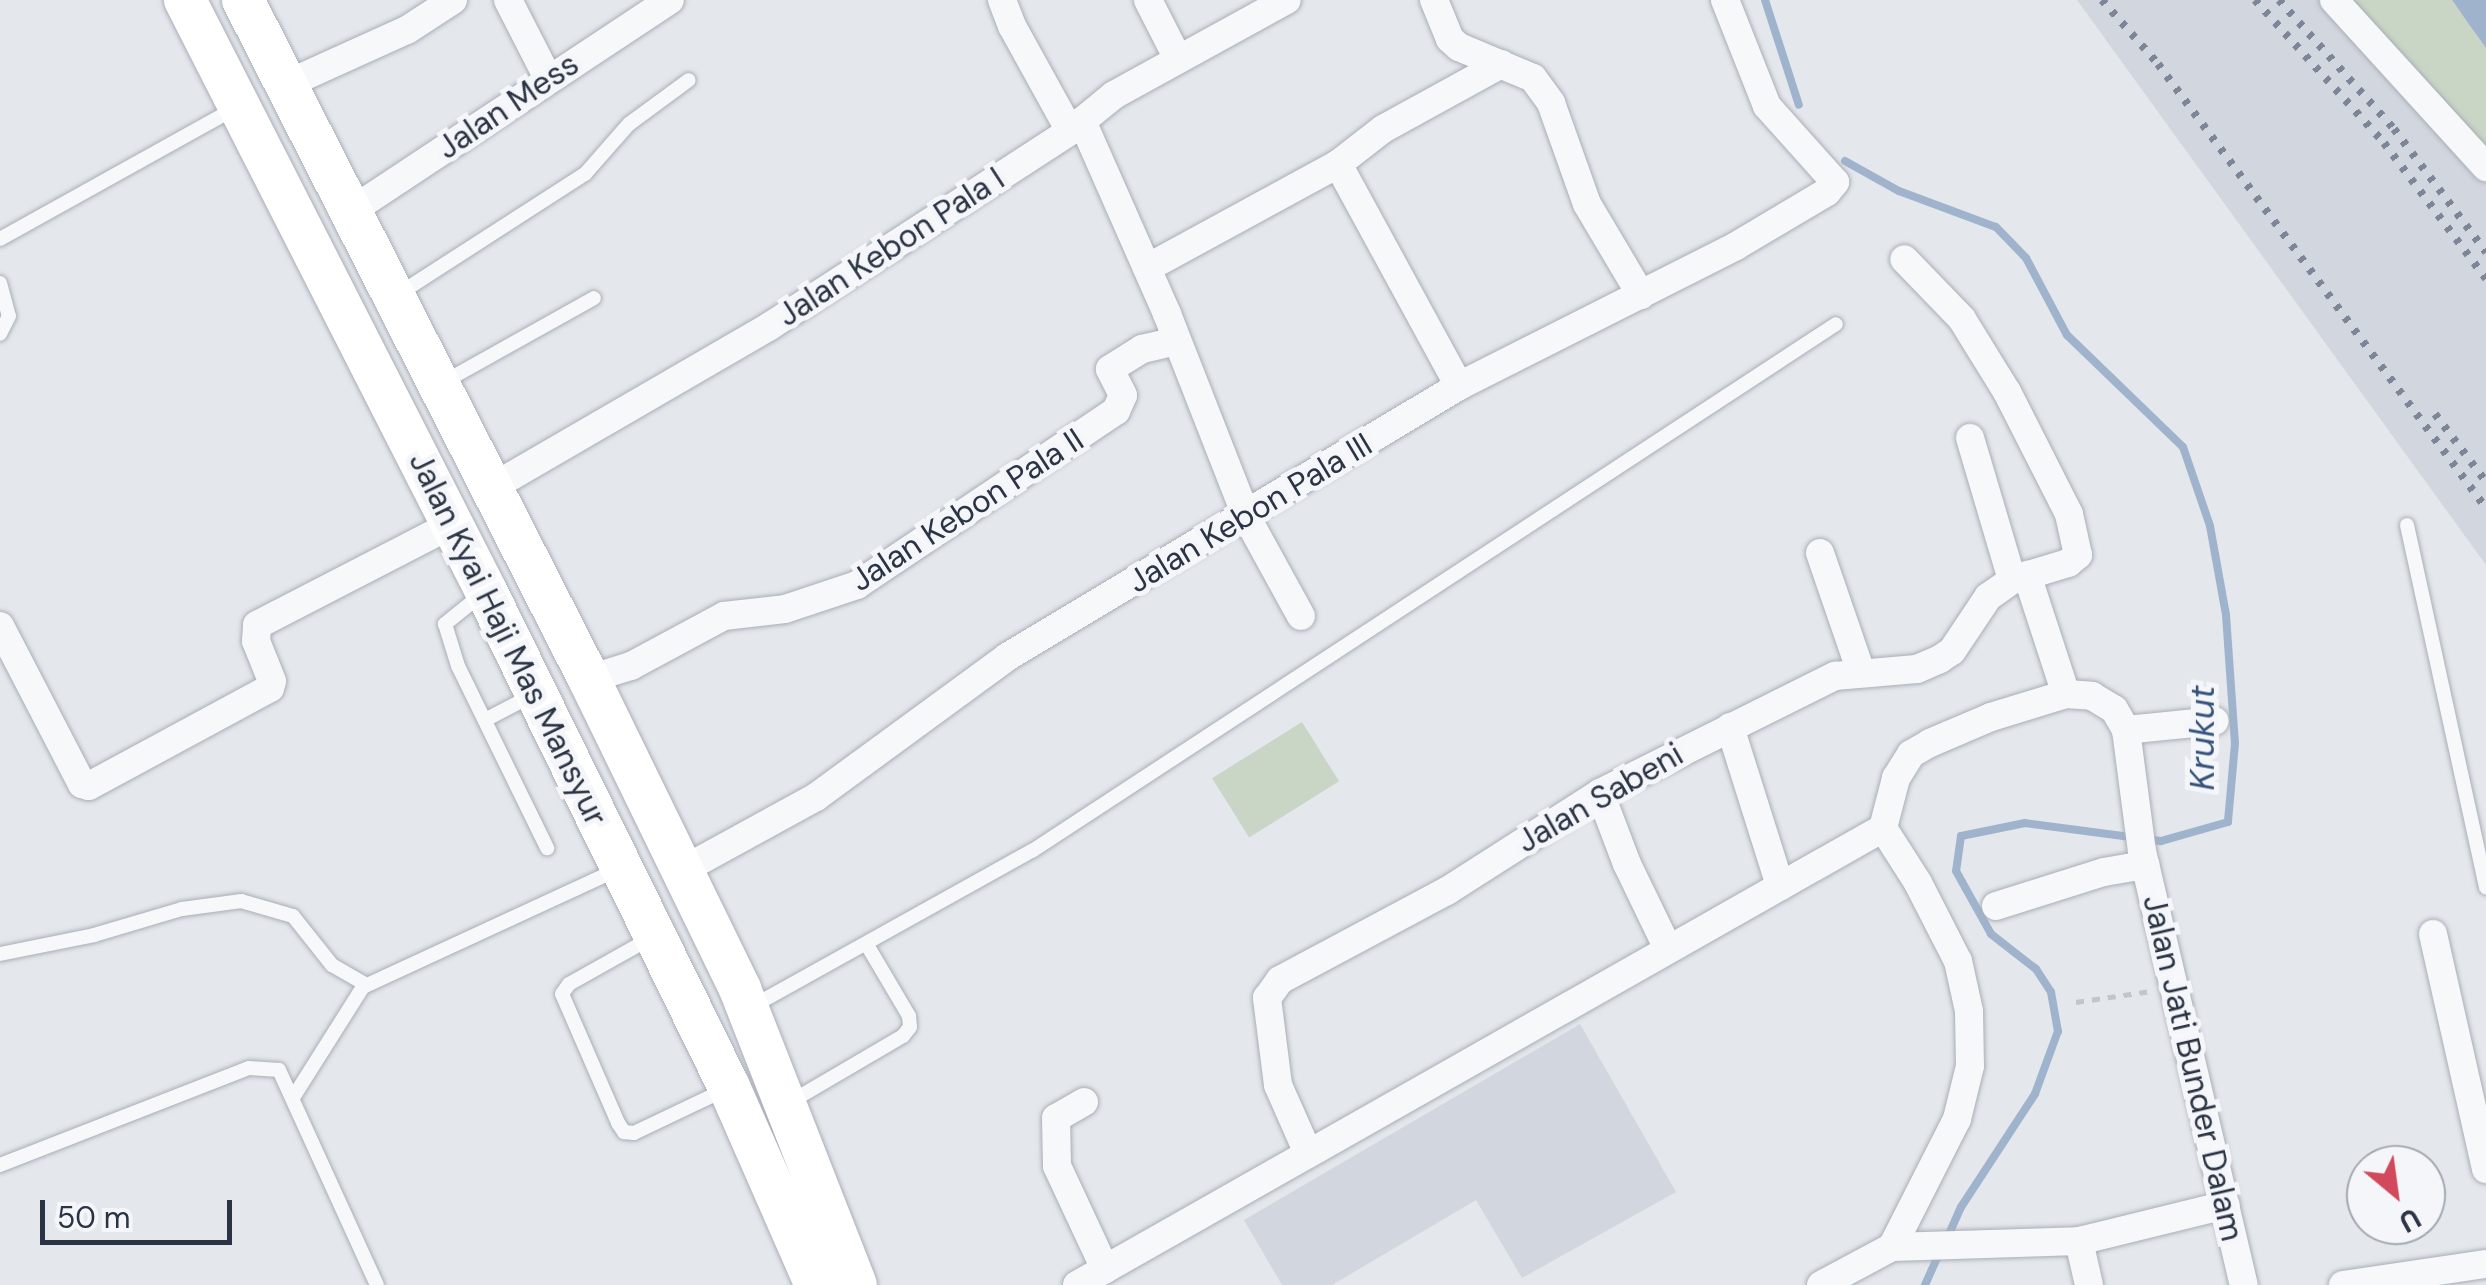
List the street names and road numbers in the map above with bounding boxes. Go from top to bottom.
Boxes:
street label: Jalan Mess [430,45,586,167]
street label: Jalan Kebon Pala I [771,159,1011,335]
street label: Jalan Kebon Pala II [843,420,1091,600]
street label: Jalan Kebon Pala III [1121,425,1379,601]
street label: Jalan Kyai Haji Mas Mansyur [401,446,615,832]
street label: Jalan Sabeni [1510,735,1690,861]
street label: Jalan Jati Bunder Dalam [2135,891,2251,1245]

